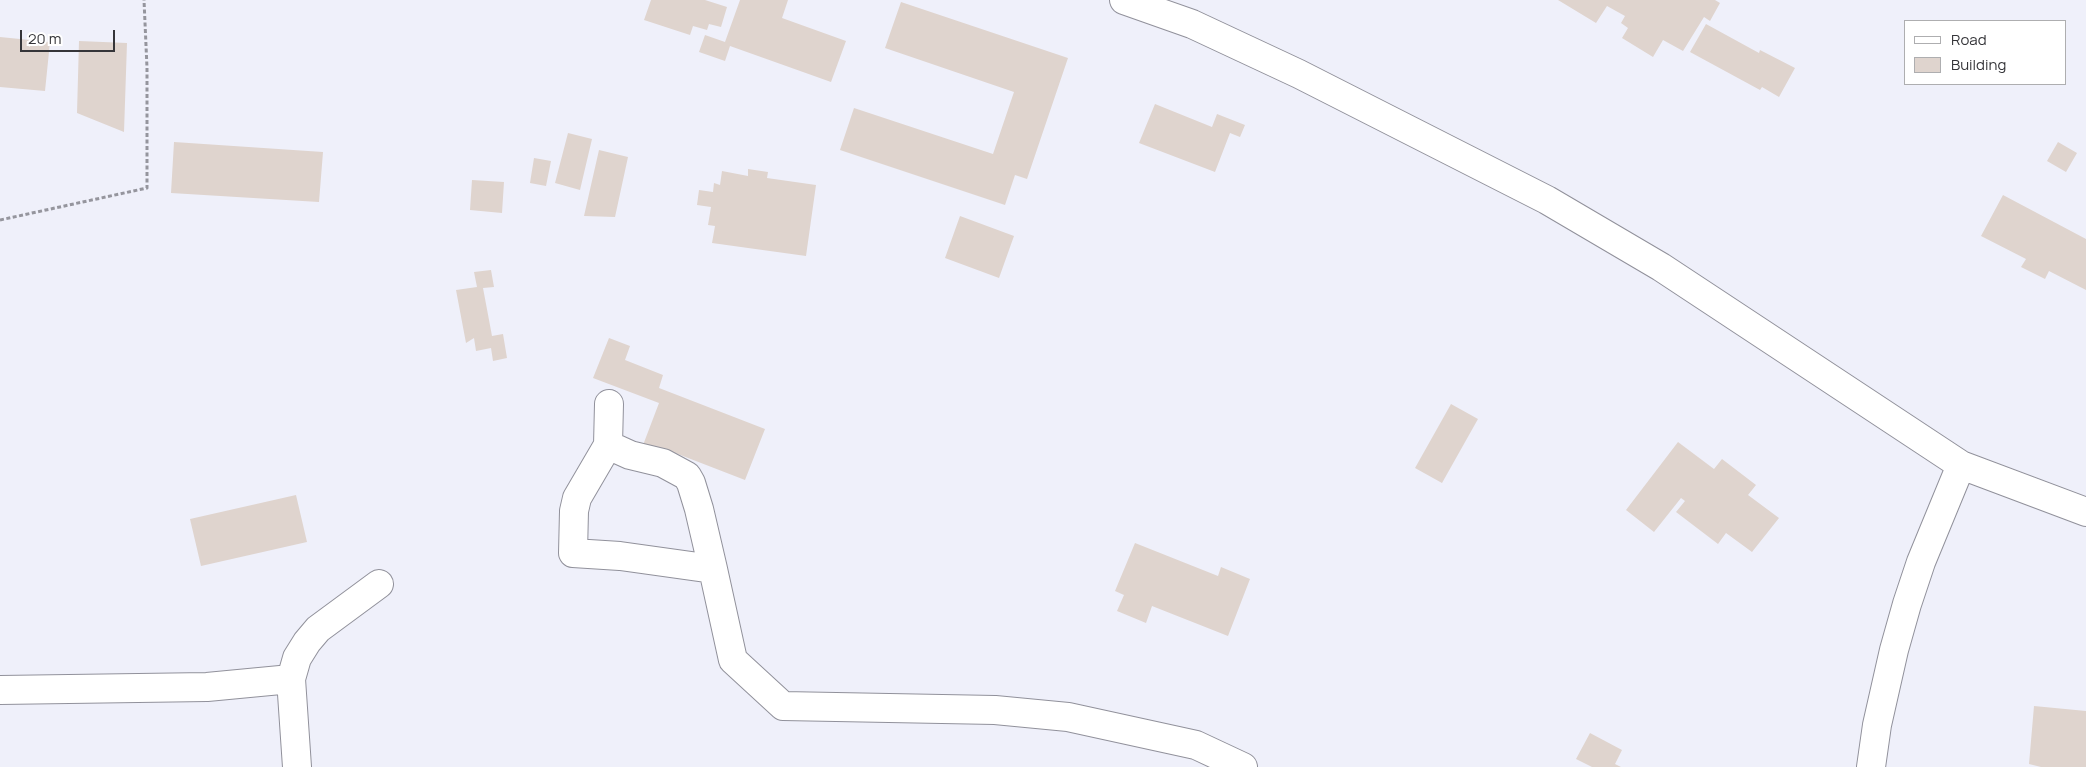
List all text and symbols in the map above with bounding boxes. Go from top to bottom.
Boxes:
scale bar [22,20,118,52]
legend [1904,20,2066,85]
text: 20 m [28,28,61,49]
text: Road [1951,29,1987,50]
text: Building [1951,54,2006,75]

